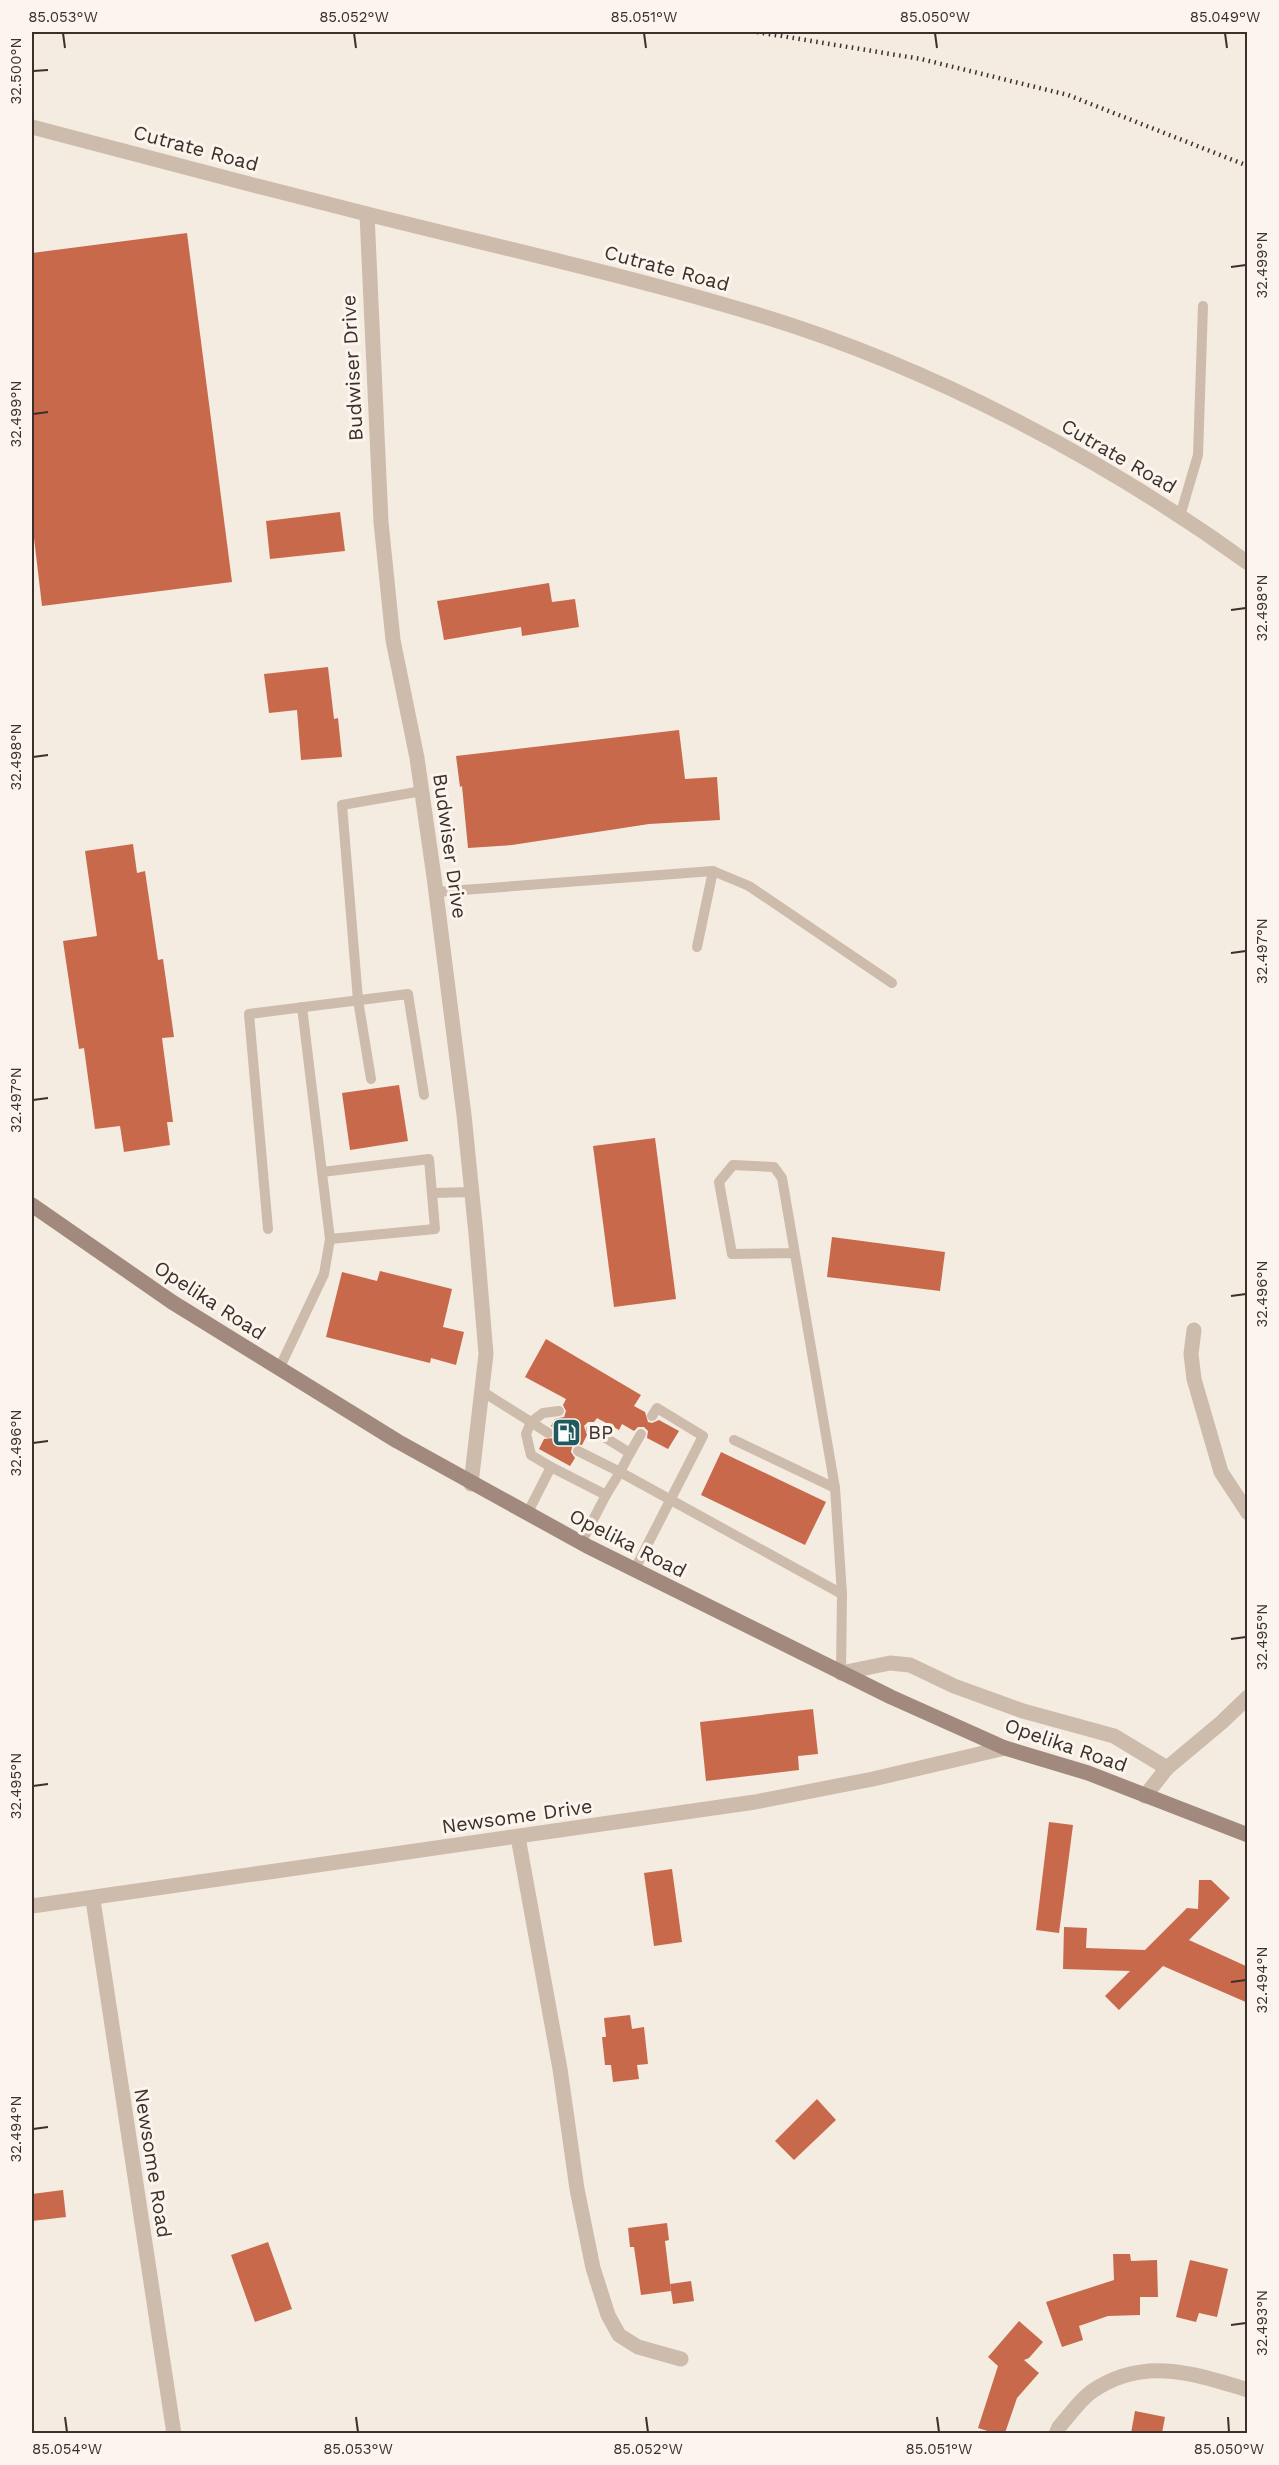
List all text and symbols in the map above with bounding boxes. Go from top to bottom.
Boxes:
text: 85.053°W [28,8,98,26]
text: 85.052°W [319,8,389,26]
text: 85.051°W [611,8,677,26]
text: 85.050°W [900,8,970,26]
text: 85.049°W [1190,8,1260,26]
text: 32.500°N [7,38,25,104]
street label: Cutrate Road [131,120,261,176]
text: 32.499°N [1253,232,1271,298]
street label: Cutrate Road [602,240,732,296]
street label: Budwiser Drive [336,294,368,442]
text: 32.499°N [7,381,25,447]
street label: Cutrate Road [1057,413,1181,499]
text: 32.498°N [1253,575,1271,641]
text: 32.498°N [7,724,25,790]
street label: Budwiser Drive [428,772,472,920]
text: 32.497°N [1253,918,1271,984]
text: 32.497°N [7,1067,25,1133]
street label: Opelika Road [150,1255,270,1345]
text: 32.496°N [1253,1261,1271,1327]
text: 32.496°N [7,1410,25,1476]
fuel station icon: BP [551,1416,583,1448]
place label: BP [588,1420,613,1444]
street label: Opelika Road [566,1503,690,1583]
text: 32.495°N [1253,1604,1271,1670]
street label: Opelika Road [1002,1713,1130,1777]
text: 32.495°N [7,1753,25,1819]
street label: Newsome Drive [440,1794,594,1838]
text: 32.494°N [1253,1947,1271,2013]
street label: Newsome Road [129,2086,177,2240]
text: 32.494°N [7,2096,25,2162]
text: 32.493°N [1253,2290,1271,2356]
text: 85.054°W [32,2440,102,2458]
text: 85.053°W [323,2440,393,2458]
text: 85.052°W [613,2440,683,2458]
text: 85.051°W [906,2440,972,2458]
text: 85.050°W [1194,2440,1264,2458]

